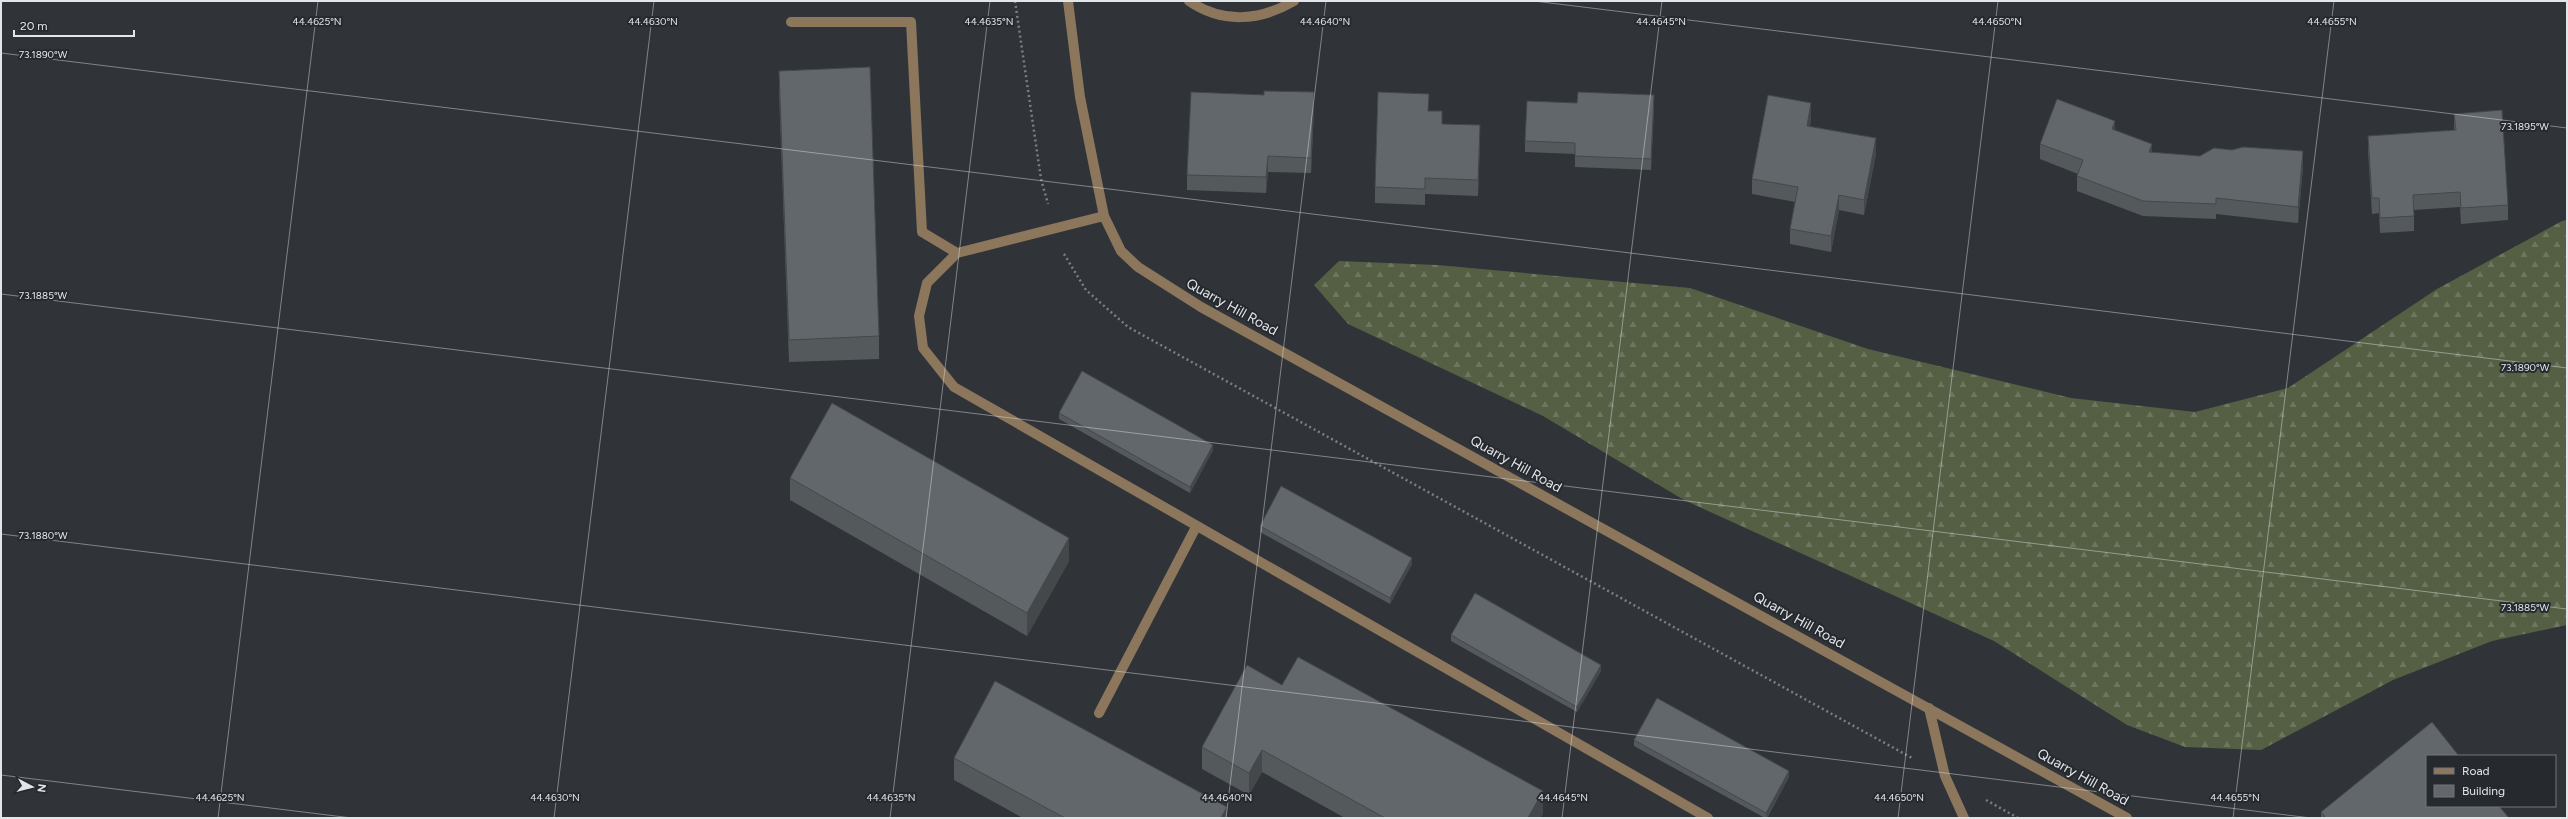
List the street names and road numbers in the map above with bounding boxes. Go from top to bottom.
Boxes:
street label: Quarry Hill Road [1183,275,1281,339]
street label: Quarry Hill Road [1467,432,1565,496]
street label: Quarry Hill Road [1750,588,1848,652]
street label: Quarry Hill Road [2034,745,2132,809]

